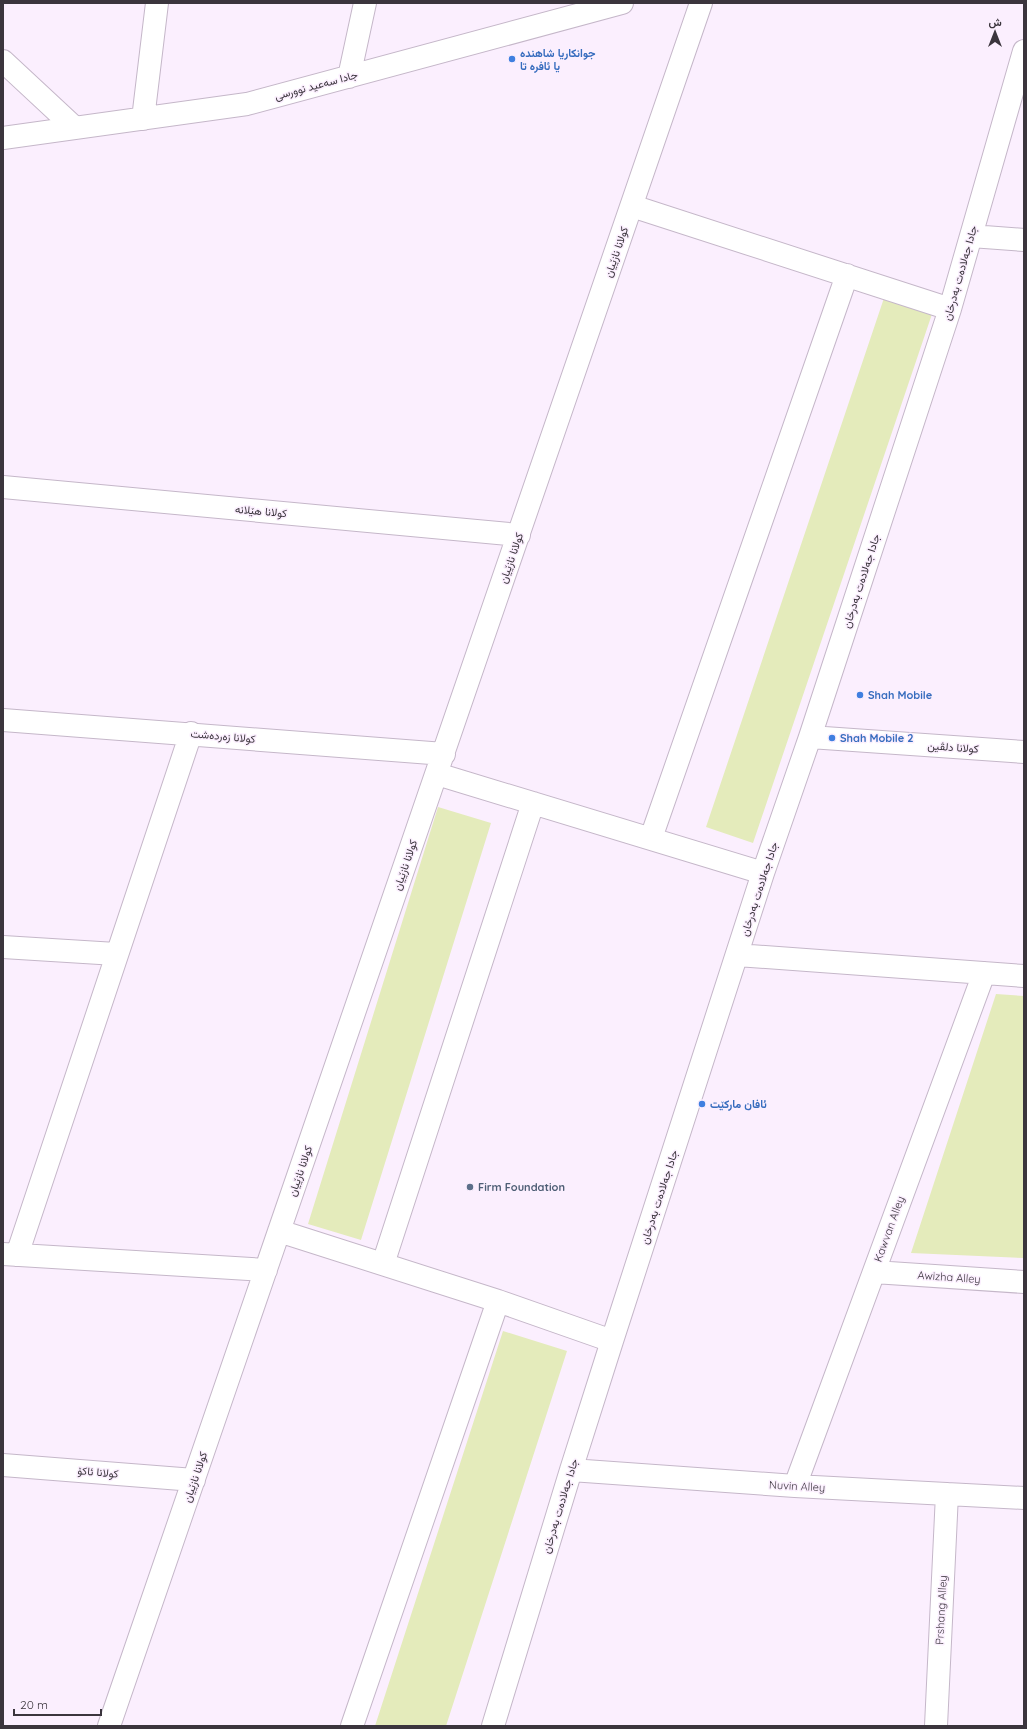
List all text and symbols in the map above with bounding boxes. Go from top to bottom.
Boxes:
north arrow [975,12,1015,52]
text: ش [988,15,1002,29]
place label: جوانكاريا شاهنده يا ئافره تا [520,46,596,73]
marker: جوانكاريا شاهنده يا ئافره تا [507,54,517,64]
street label: جادا سەعید نوورسی [273,67,359,103]
street label: جادا جەلادەت بەدرخان [940,224,980,322]
street label: کولانا نازێیان [601,225,631,279]
street label: کولانا هێلانە [234,502,288,520]
street label: کولانا نازێیان [496,531,526,585]
street label: جادا جەلادەت بەدرخان [839,532,883,630]
place label: Shah Mobile [868,688,933,702]
marker: Shah Mobile [855,690,865,700]
street label: کولانا زەردەشت [190,726,256,746]
place label: Shah Mobile 2 [840,731,914,745]
marker: Shah Mobile 2 [827,733,837,743]
street label: کولانا دلڤین [927,738,979,756]
street label: کولانا نازێیان [390,838,420,892]
street label: جادا جەلادەت بەدرخان [737,840,781,938]
place label: ئافان مارکێت [710,1097,767,1111]
marker: ئافان مارکێت [697,1099,707,1109]
street label: کولانا نازێیان [285,1144,315,1198]
street label: جادا جەلادەت بەدرخان [637,1148,681,1246]
place label: Firm Foundation [478,1180,565,1194]
marker: Firm Foundation [465,1182,475,1192]
street label: Kawvan Alley [871,1194,907,1264]
street label: Awizha Alley [917,1268,981,1286]
street label: کولانا نازێیان [180,1450,210,1504]
street label: جادا جەلادەت بەدرخان [539,1457,581,1555]
street label: کولانا ئاکۆ [77,1463,119,1481]
street label: Nuvin Alley [769,1478,825,1494]
street label: Prshang Alley [932,1575,950,1645]
scale bar [14,1691,101,1717]
text: 20 m [20,1697,48,1712]

